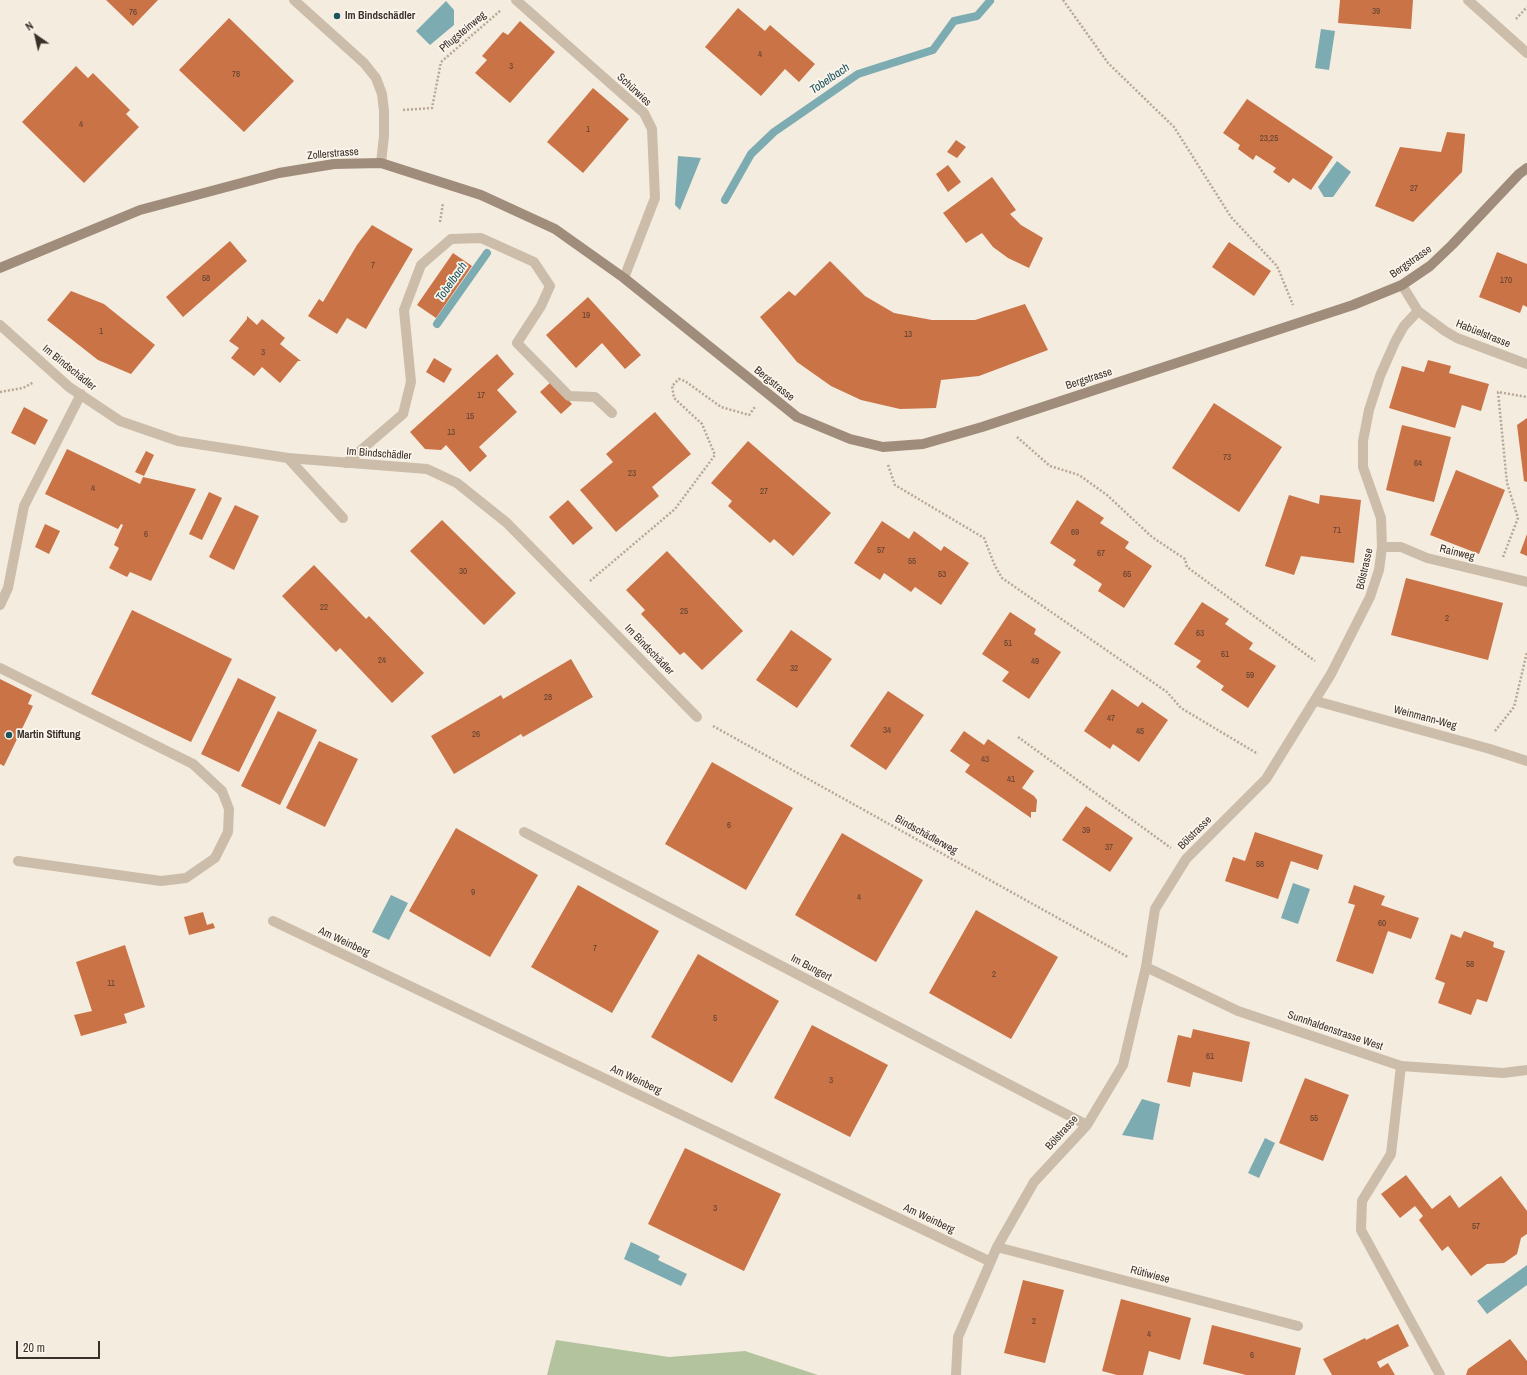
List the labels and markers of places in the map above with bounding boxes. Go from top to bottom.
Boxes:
place label: Im Bindschädler [345,9,415,23]
marker: Im Bindschädler [332,11,342,21]
place label: Martin Stiftung [17,728,81,742]
marker: Martin Stiftung [4,730,14,740]

